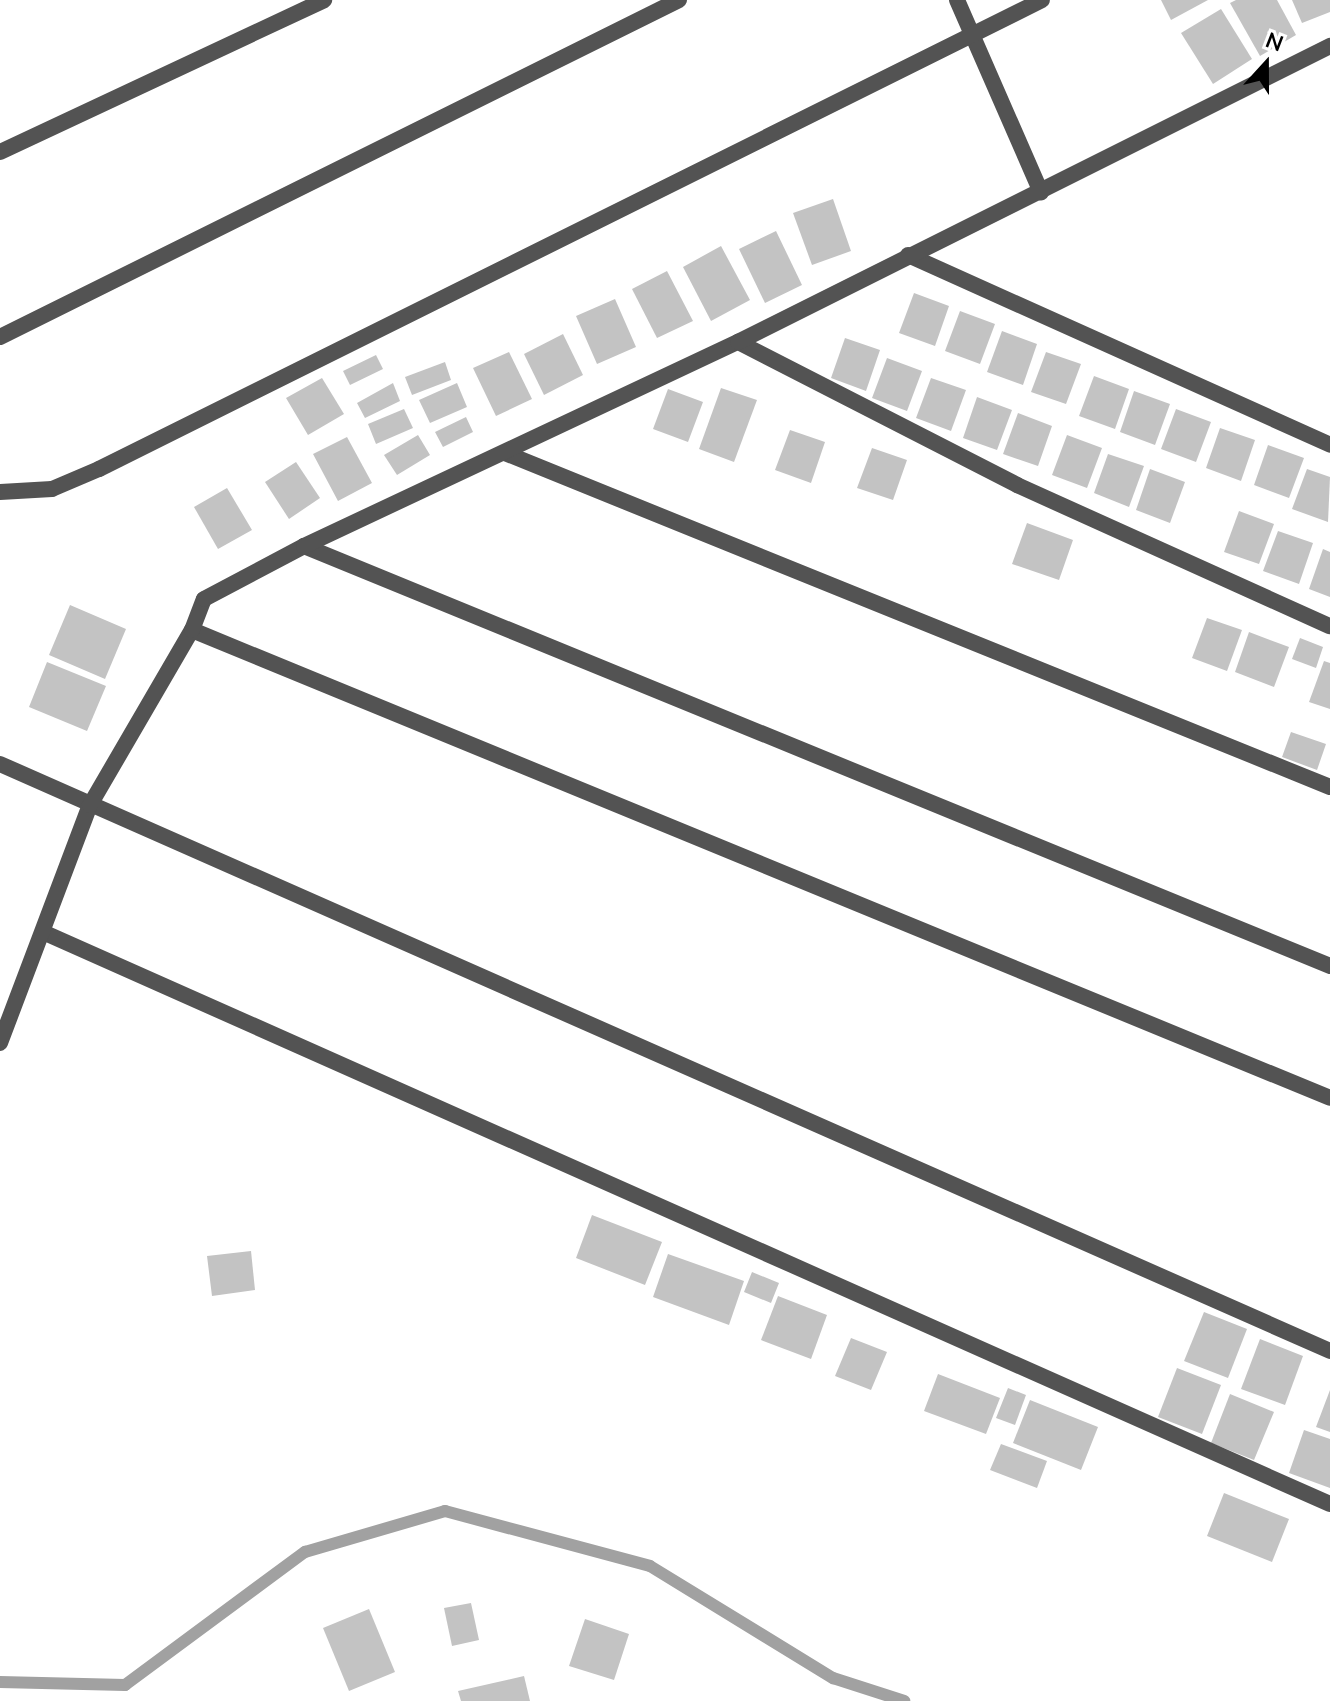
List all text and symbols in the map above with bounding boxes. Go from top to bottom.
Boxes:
north arrow [1226,24,1306,104]
text: N [1262,26,1287,58]

